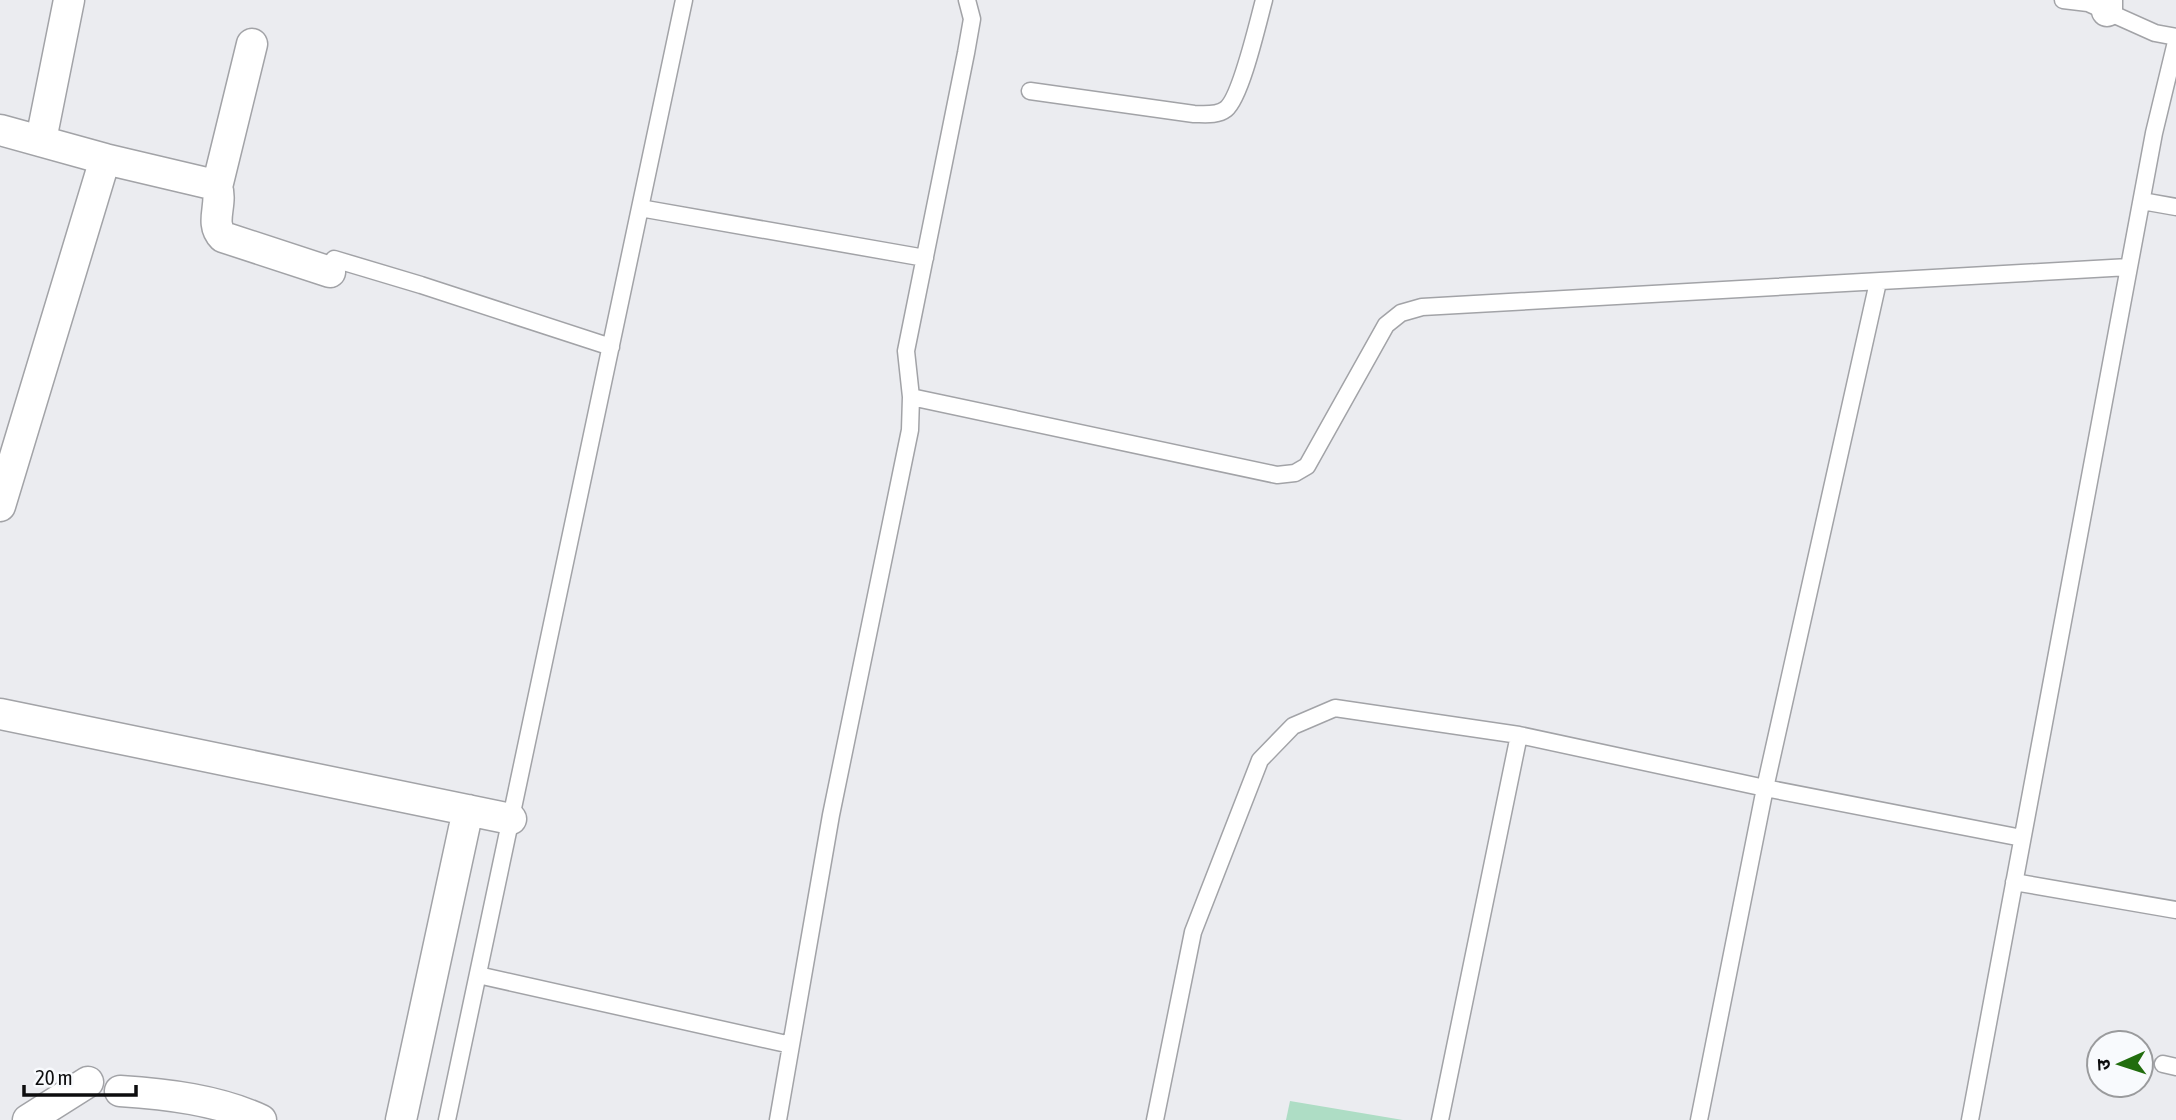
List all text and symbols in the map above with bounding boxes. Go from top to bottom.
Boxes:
north arrow [2085,1029,2155,1099]
scale bar [24,1054,136,1098]
text: उ [2092,1058,2114,1071]
text: 20 m [35,1065,73,1089]

